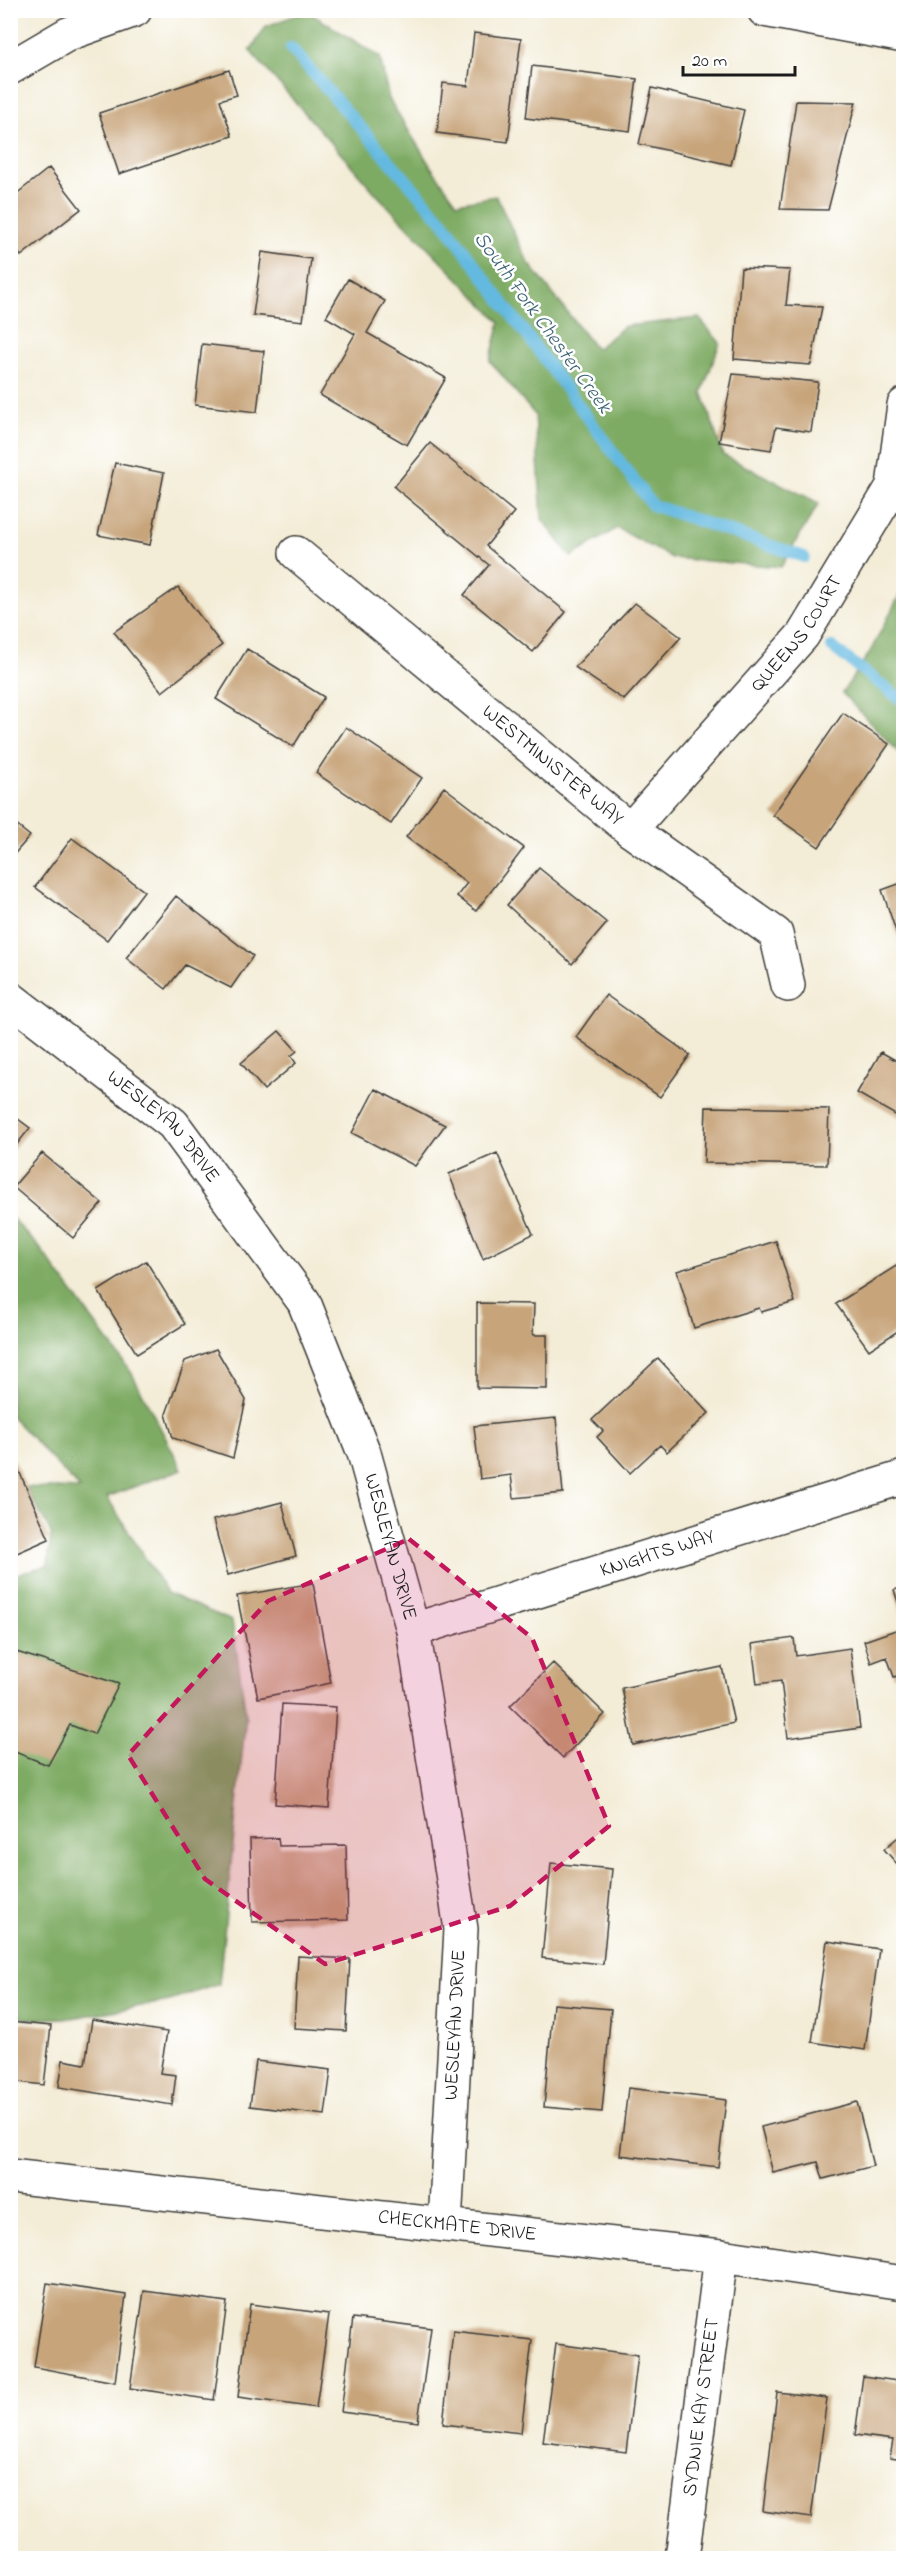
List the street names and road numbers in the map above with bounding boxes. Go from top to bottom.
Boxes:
street label: QUEENS COURT [744,570,850,699]
street label: WESTMINISTER WAY [475,698,630,833]
street label: WESLEYAN DRIVE [101,1063,226,1189]
street label: WESLEYAN DRIVE [356,1470,424,1623]
street label: KNIGHTS WAY [597,1522,718,1585]
street label: WESLEYAN DRIVE [438,1949,474,2101]
street label: CHECKMATE DRIVE [376,2203,538,2250]
street label: SYDNIE KAY STREET [676,2316,727,2498]

